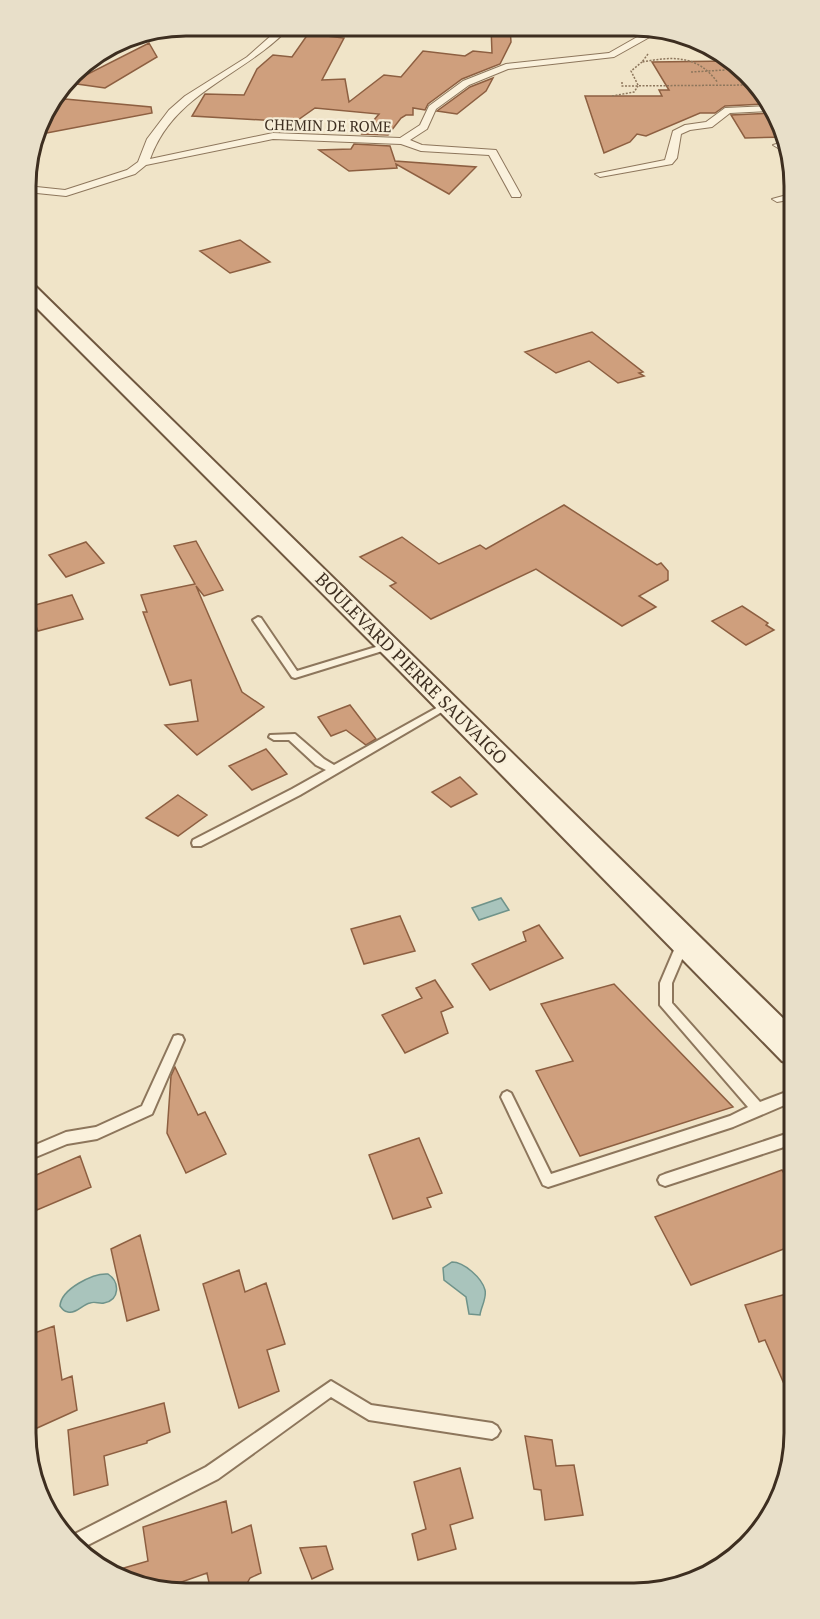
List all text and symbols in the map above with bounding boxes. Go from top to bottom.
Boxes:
street label: CHEMIN DE ROME [264,114,392,136]
street label: BOULEVARD PIERRE SAUVAIGO [311,567,513,769]

